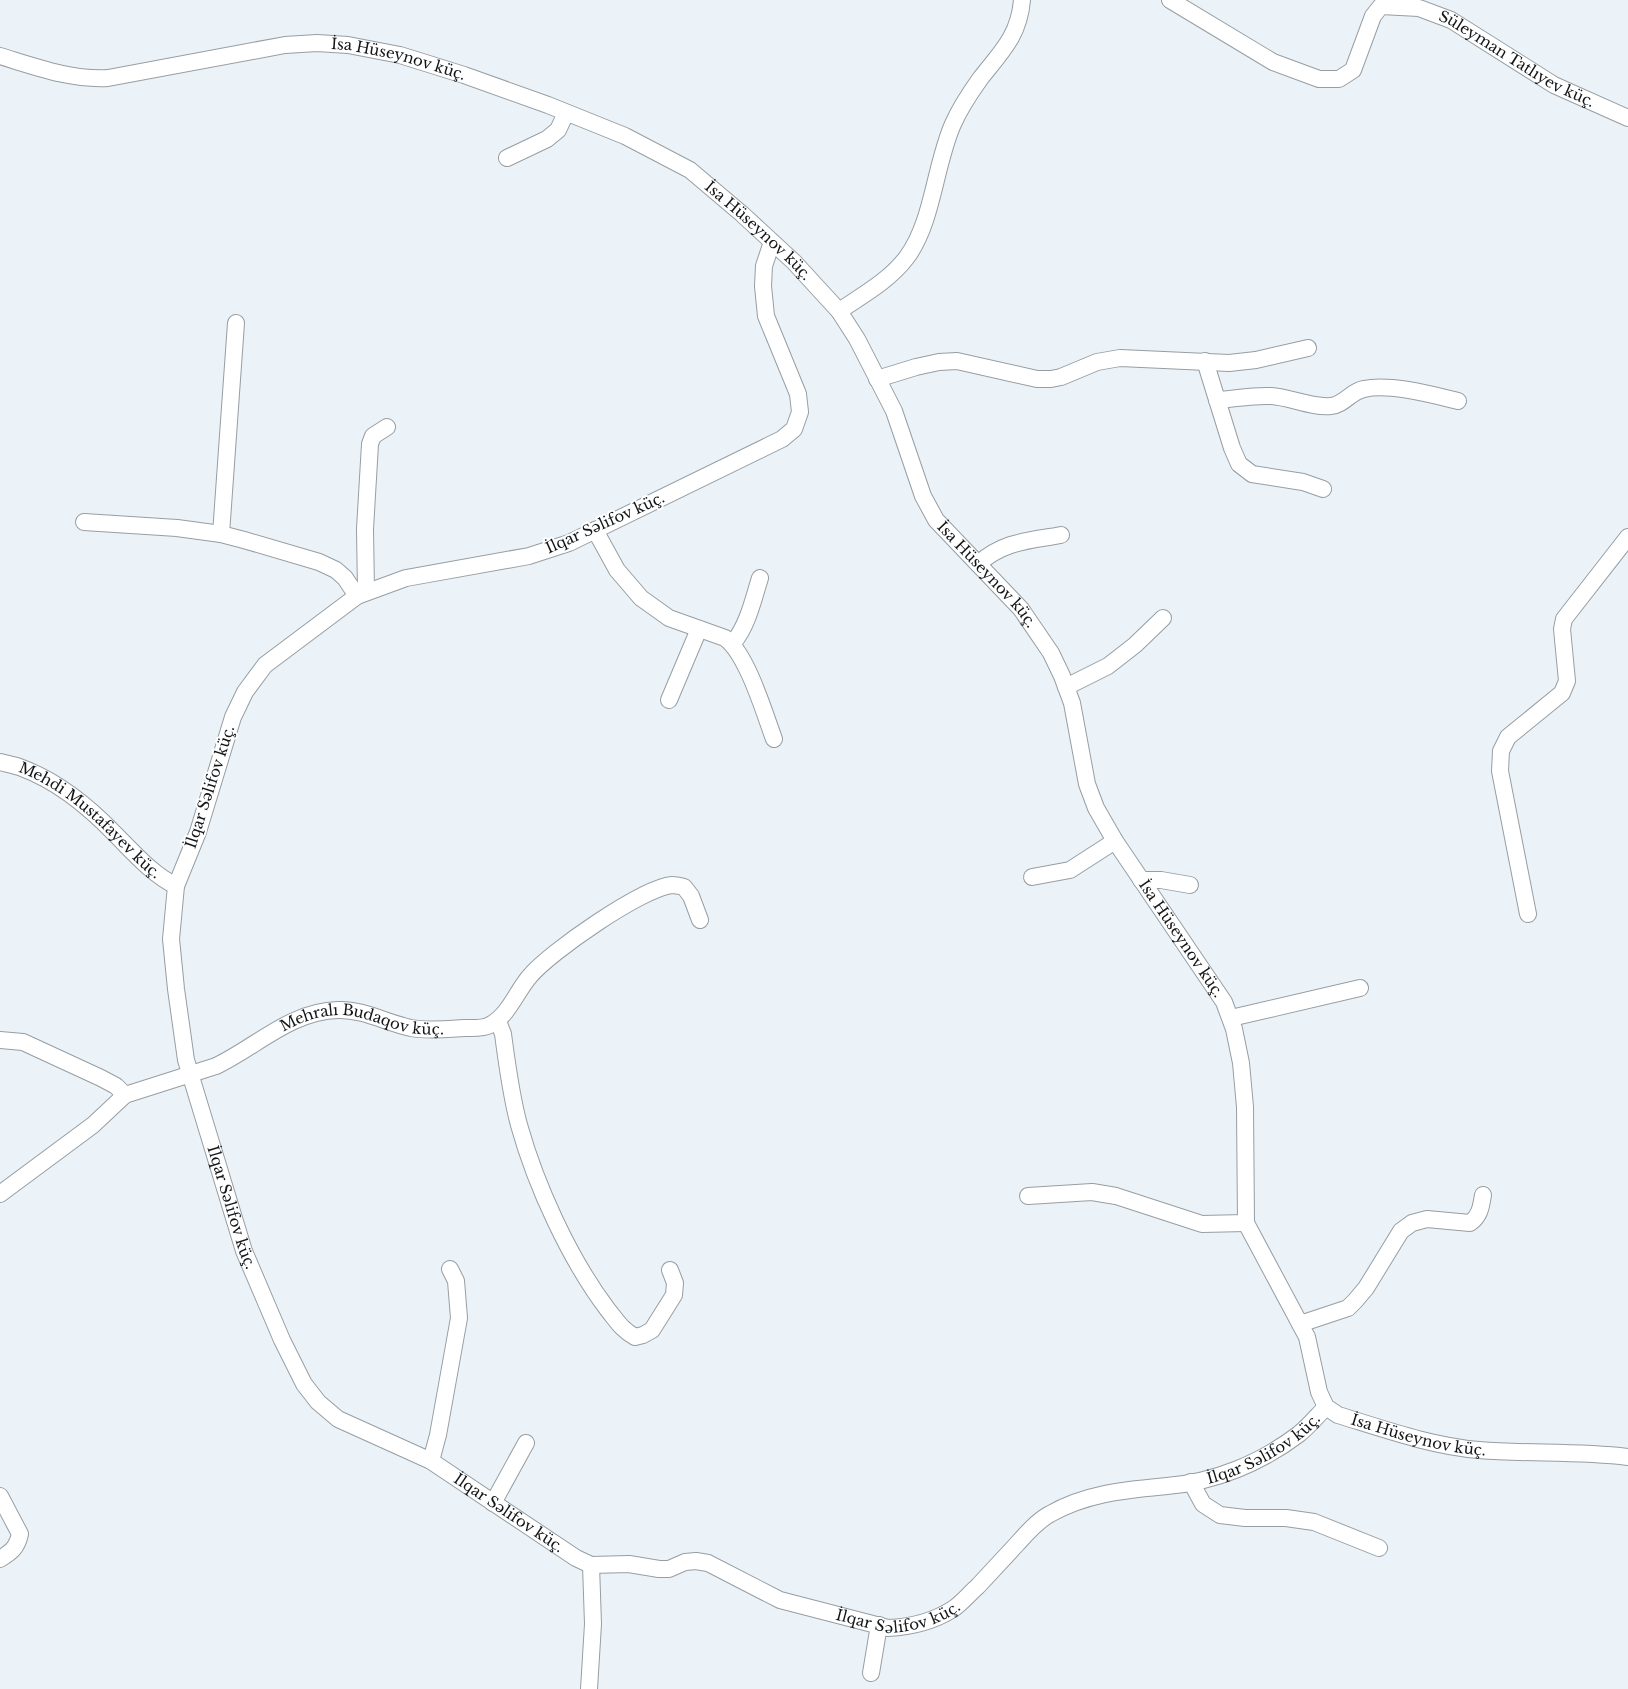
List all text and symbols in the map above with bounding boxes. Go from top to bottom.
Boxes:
street label: Süleyman Tatlıyev küç. [1436,6,1598,111]
street label: İsa Hüseynov küç. [330,34,468,84]
street label: İsa Hüseynov küç. [701,177,816,284]
street label: İlqar Səlifov küç. [542,488,667,557]
street label: İsa Hüseynov küç. [933,517,1041,631]
street label: İlqar Səlifov küç. [181,723,238,851]
street label: Mehdi Mustafayev küç. [16,758,165,882]
street label: İsa Hüseynov küç. [1135,876,1228,1001]
street label: Mehralı Budaqov küç. [277,1000,444,1039]
street label: İlqar Səlifov küç. [204,1143,261,1272]
street label: İlqar Səlifov küç. [1205,1409,1324,1488]
street label: İsa Hüseynov küç. [1349,1410,1486,1459]
street label: İlqar Səlifov küç. [450,1469,568,1556]
street label: İlqar Səlifov küç. [834,1597,964,1637]

